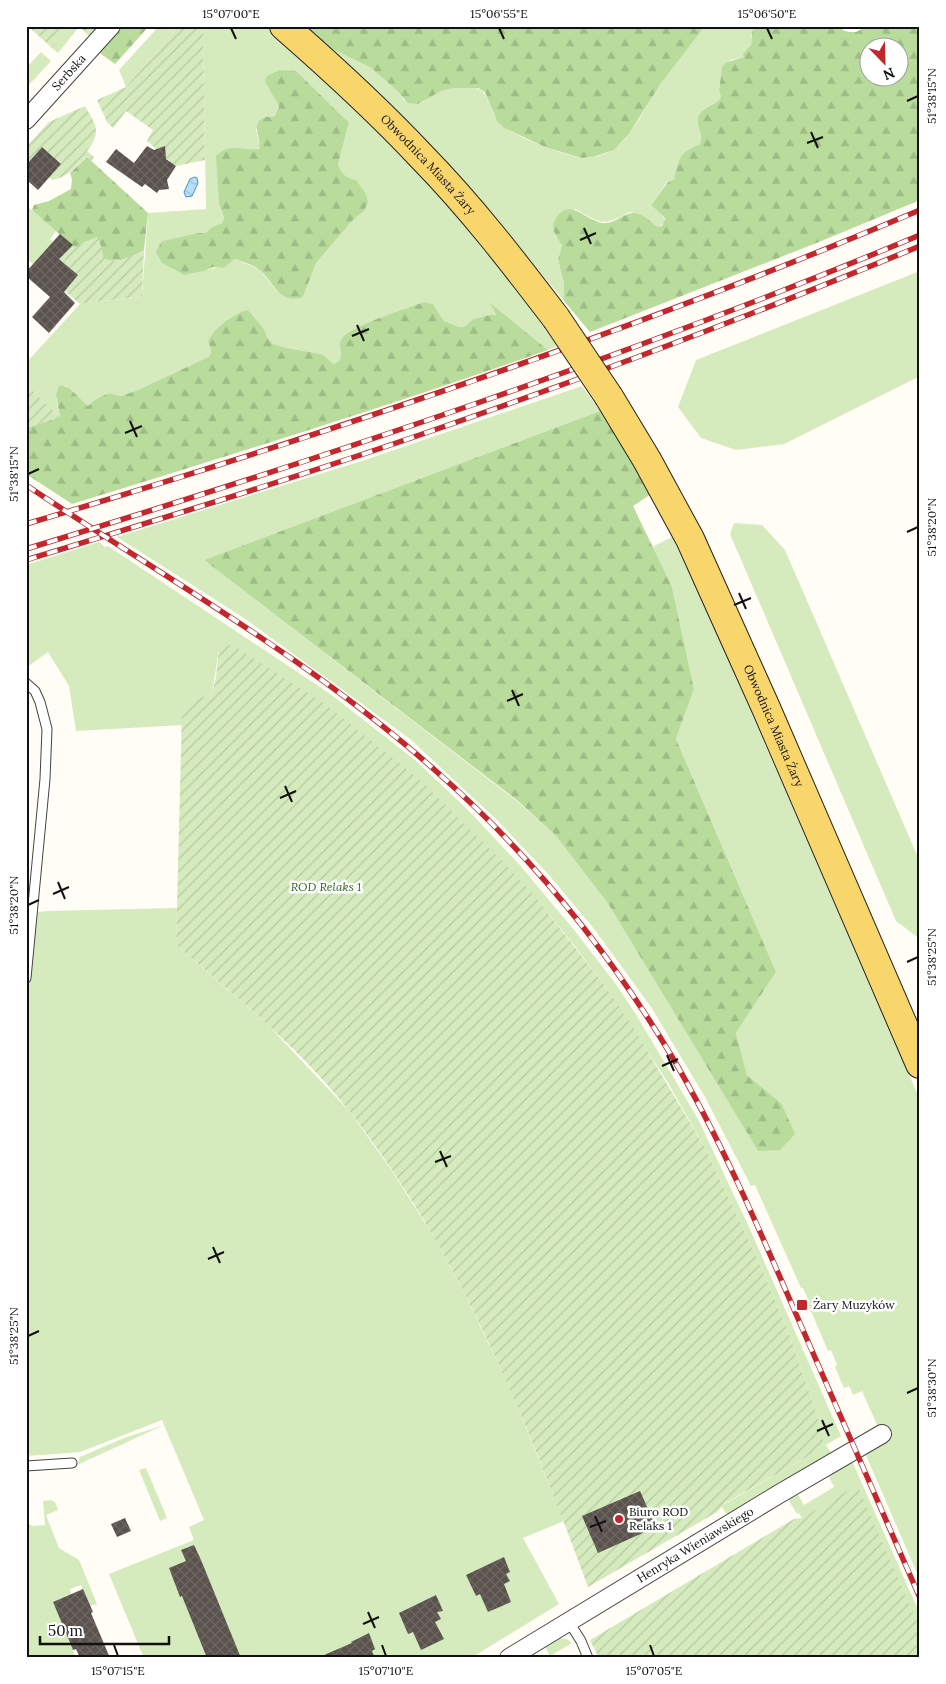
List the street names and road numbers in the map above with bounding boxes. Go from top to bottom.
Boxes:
street label: Serbska [48,51,89,93]
street label: Obwodnica Miasta Żary [378,111,479,218]
street label: Obwodnica Miasta Żary [740,662,807,790]
street label: Henryka Wieniawskiego [634,1503,756,1586]

